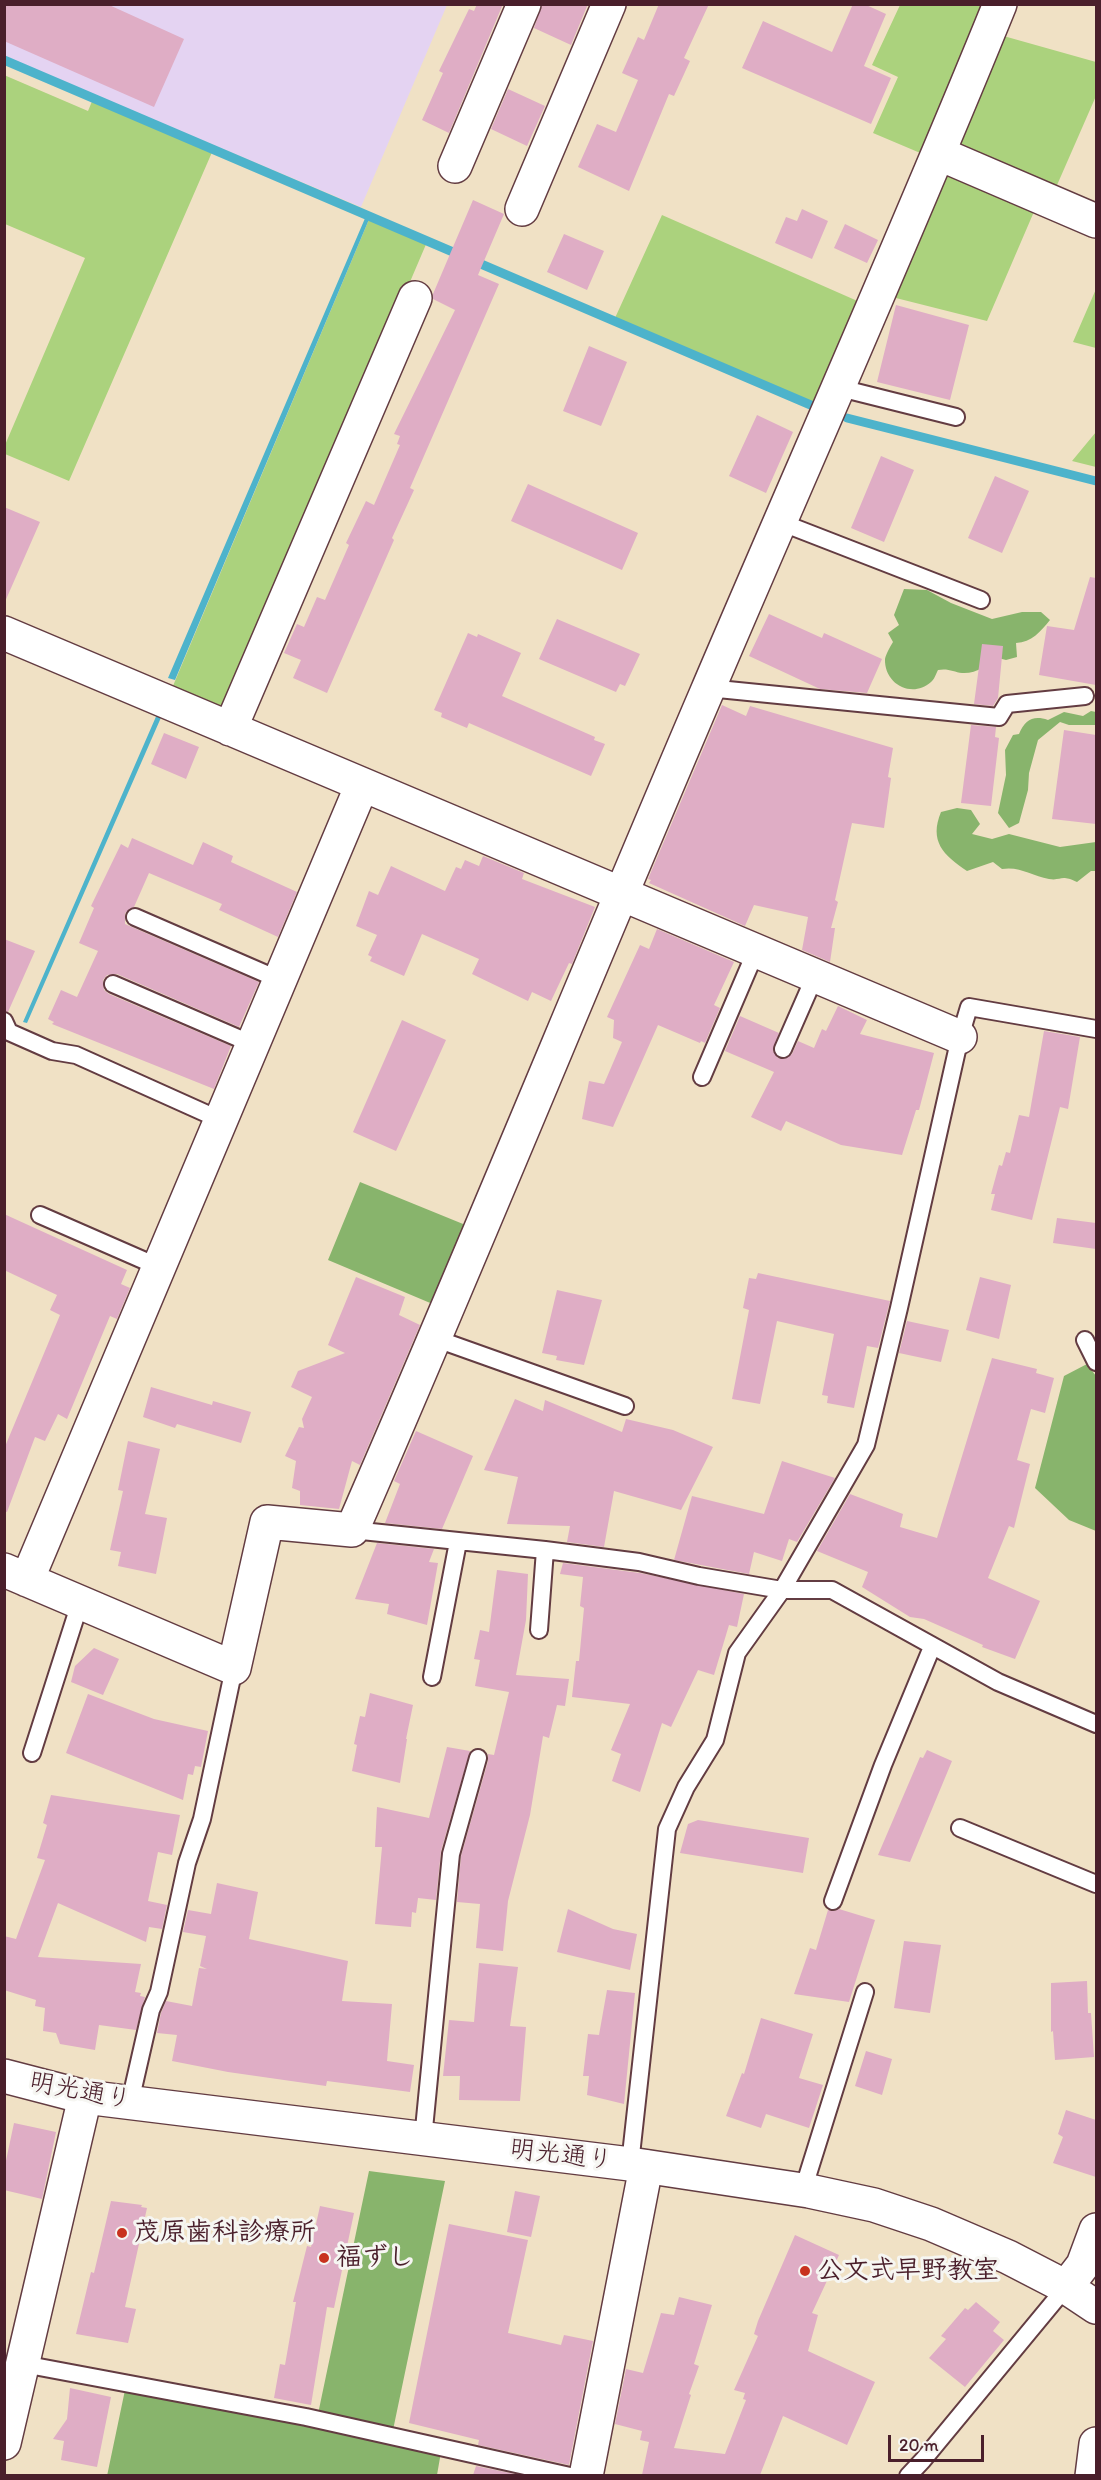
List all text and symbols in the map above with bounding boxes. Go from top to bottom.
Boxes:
street label: 明光通り [26,2067,134,2117]
street label: 明光通り [507,2134,615,2178]
place label: 茂原歯科診療所 [134,2217,316,2249]
marker: 茂原歯科診療所 [115,2226,129,2240]
place label: 福ずし [336,2242,414,2274]
marker: 福ずし [317,2251,331,2265]
place label: 公文式早野教室 [817,2255,999,2287]
marker: 公文式早野教室 [798,2264,812,2278]
scale bar [891,2423,987,2461]
text: 20 m [899,2434,939,2456]

